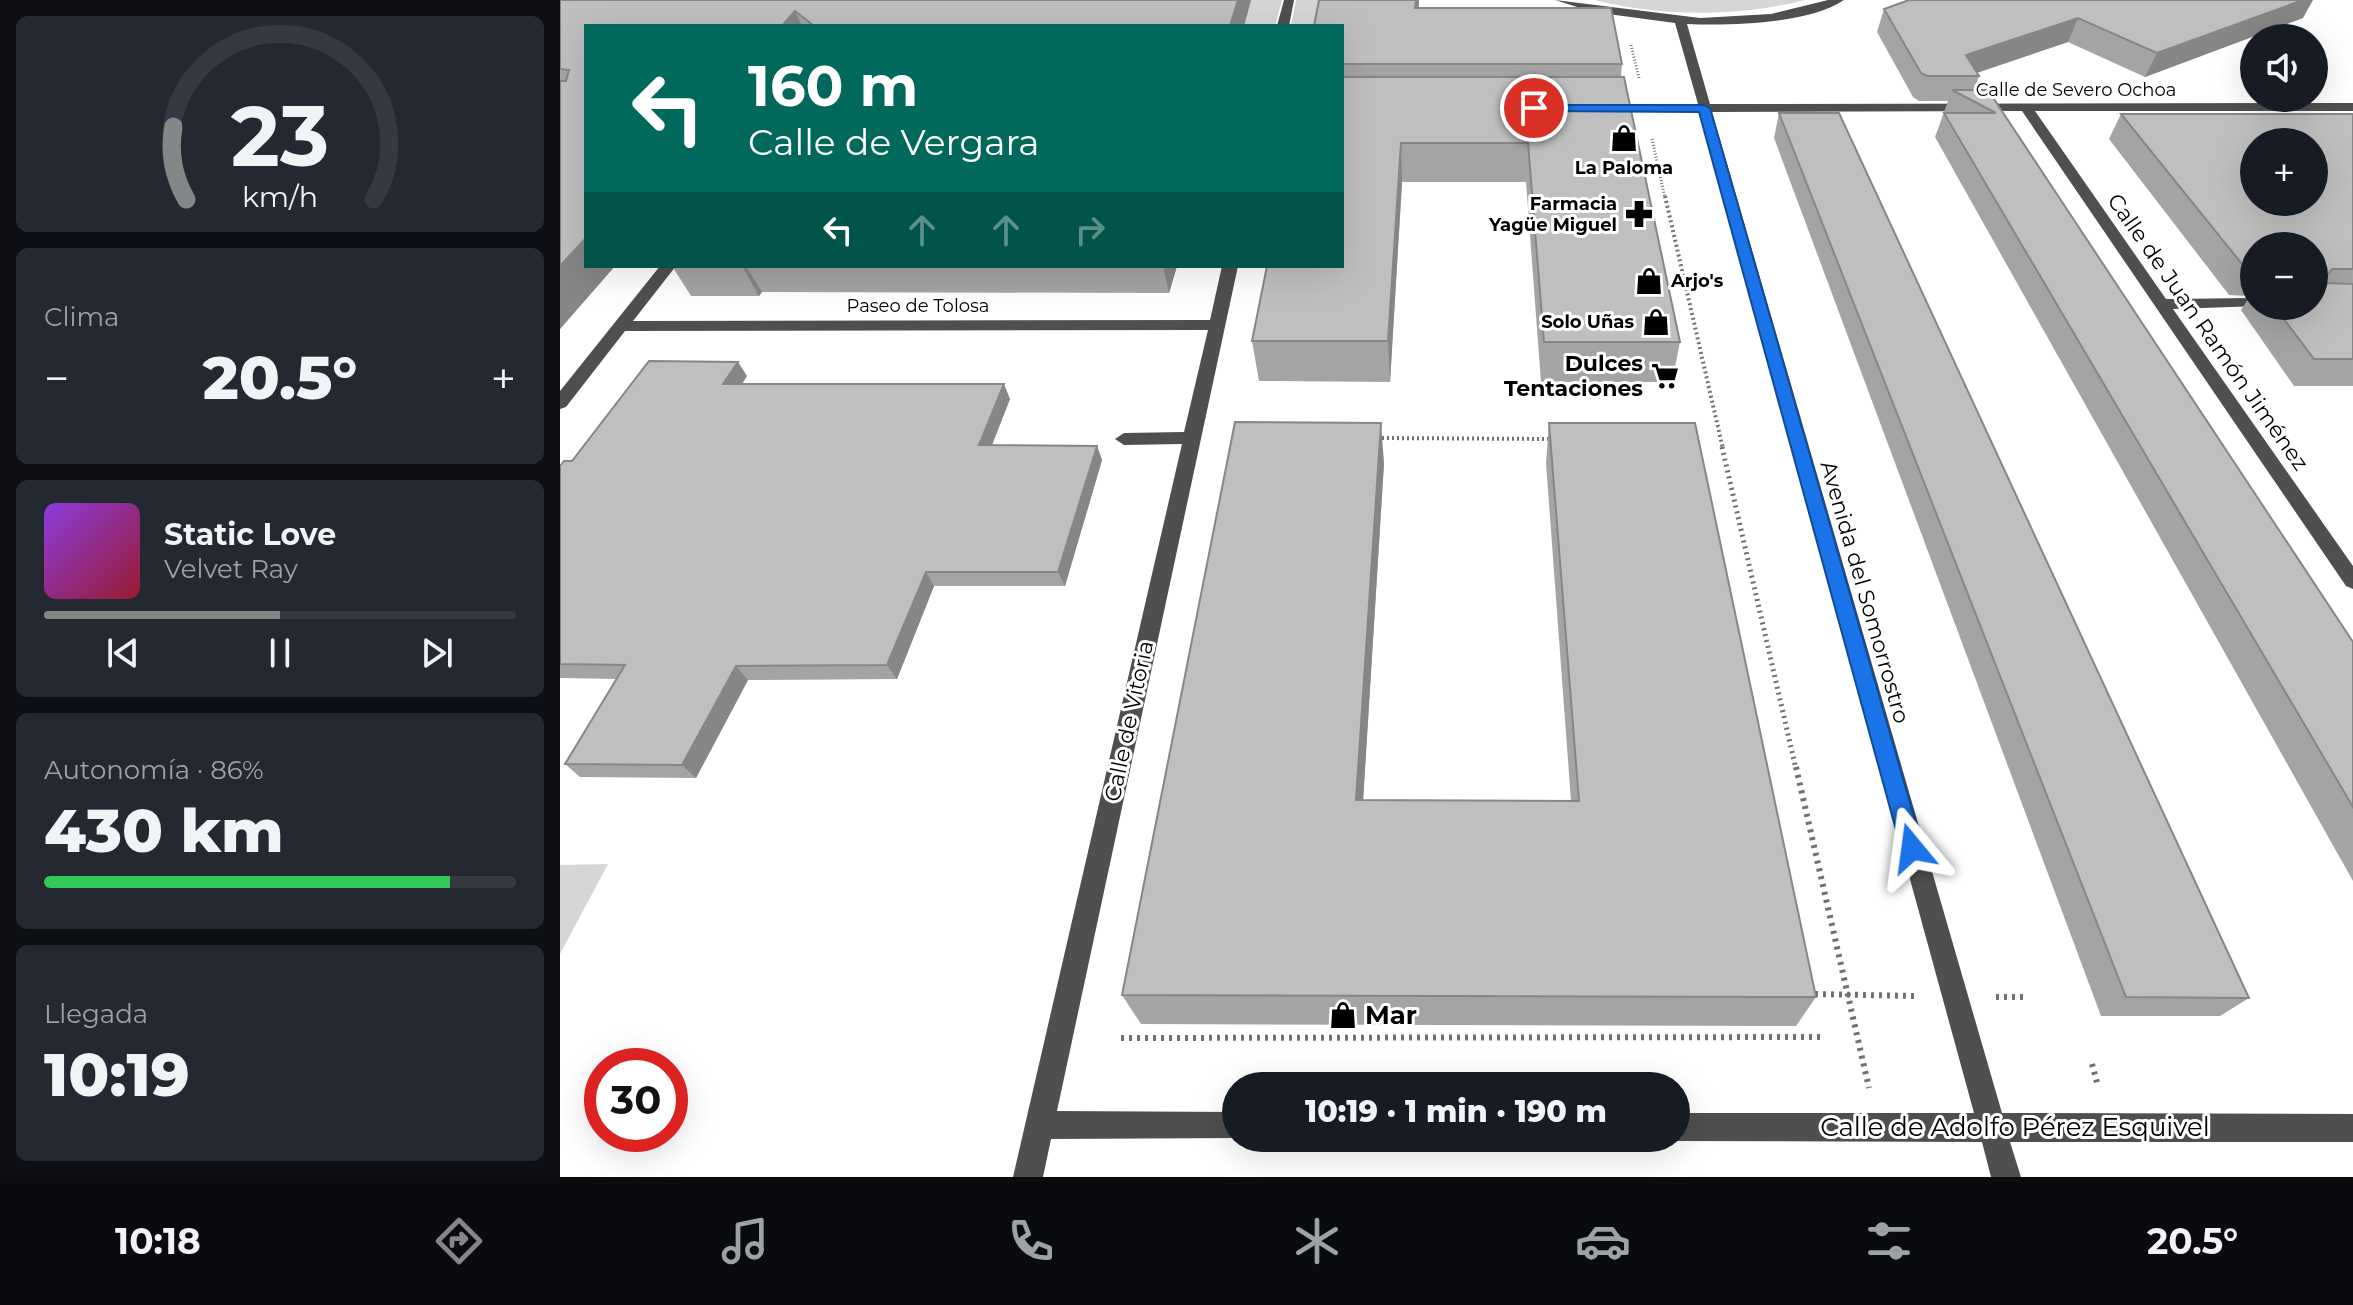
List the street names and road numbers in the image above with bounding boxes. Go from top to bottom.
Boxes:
street label: Calle de Severo Ochoa [1976,79,2176,101]
street label: Calle de Juan Ramón Jiménez [2102,188,2314,476]
street label: Paseo de Tolosa [847,295,989,317]
street label: Avenida del Somorrostro [1815,458,1915,726]
street label: Calle de Vitoria [1099,638,1159,804]
street label: Calle de Adolfo Pérez Esquivel [1820,1111,2210,1143]

